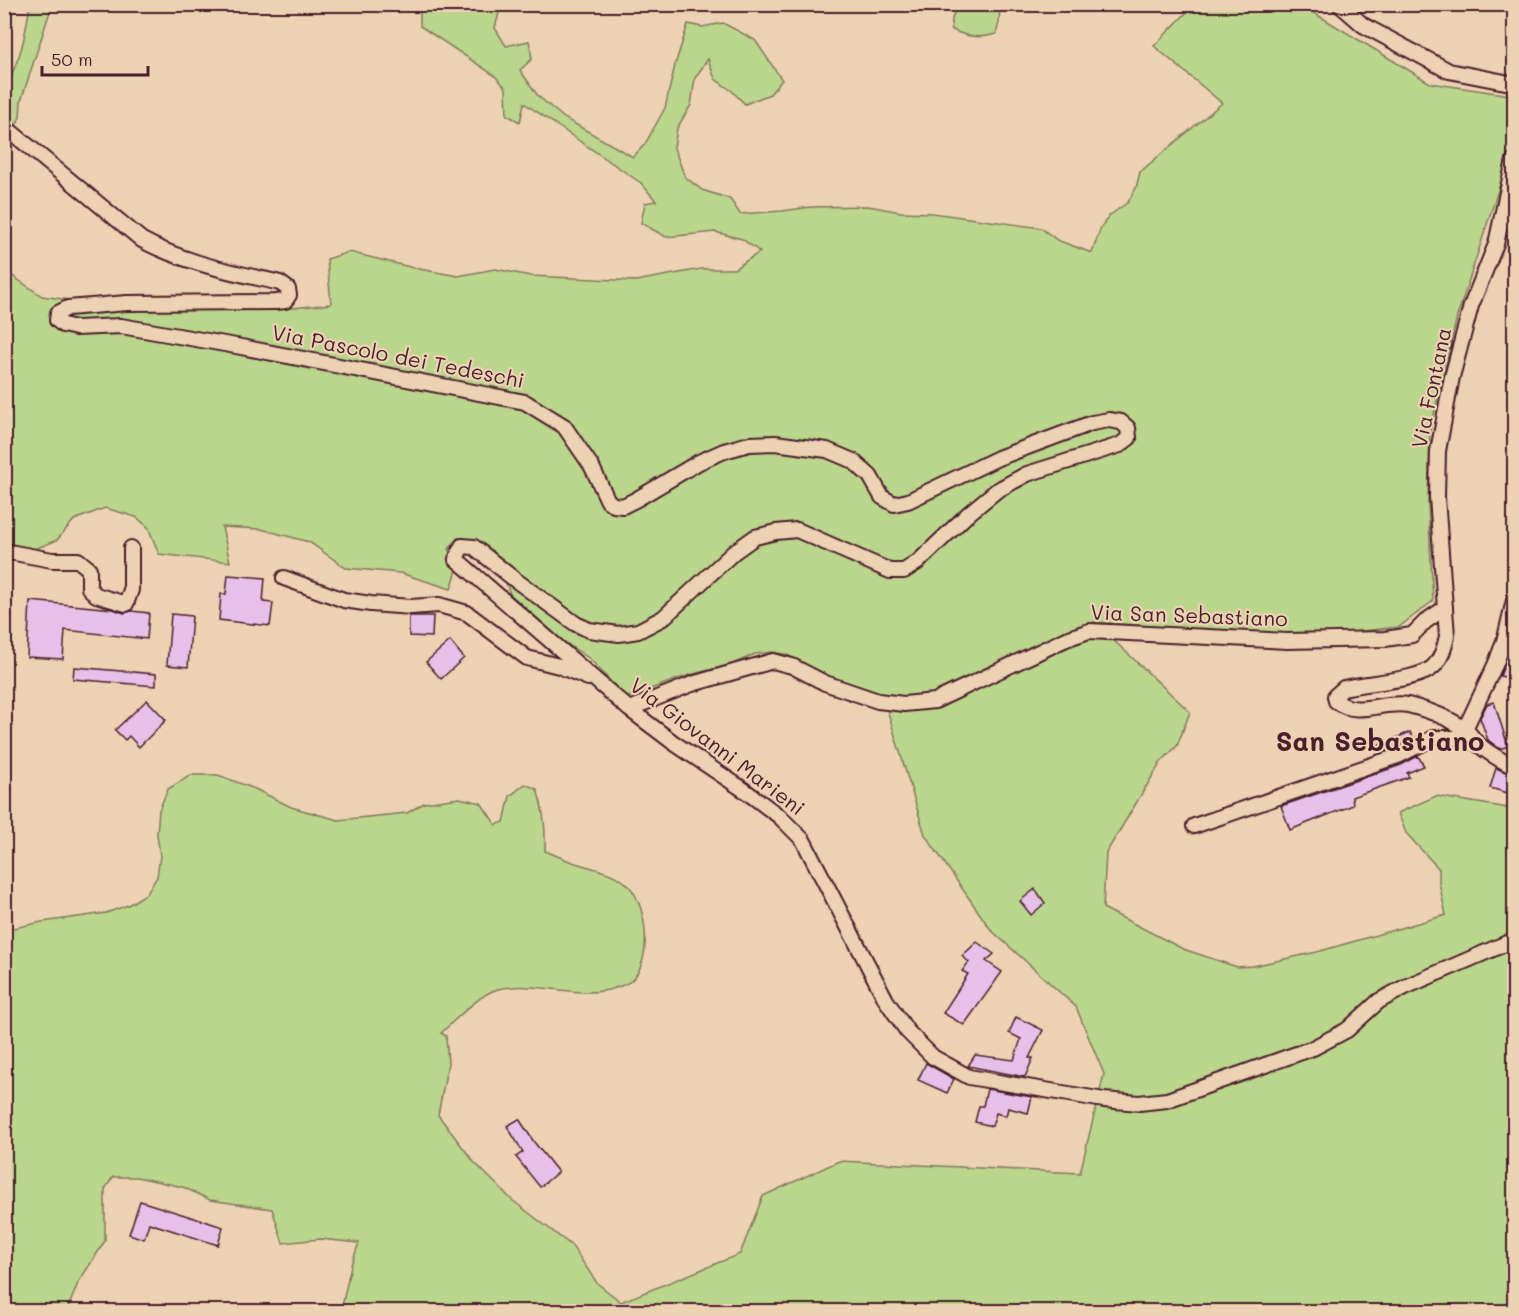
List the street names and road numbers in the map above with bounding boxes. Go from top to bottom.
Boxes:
street label: Via Pascolo dei Tedeschi [270,318,527,393]
street label: Via Fontana [1405,325,1456,450]
street label: Via San Sebastiano [1090,598,1288,631]
street label: Via Giovanni Marieni [625,671,811,821]

